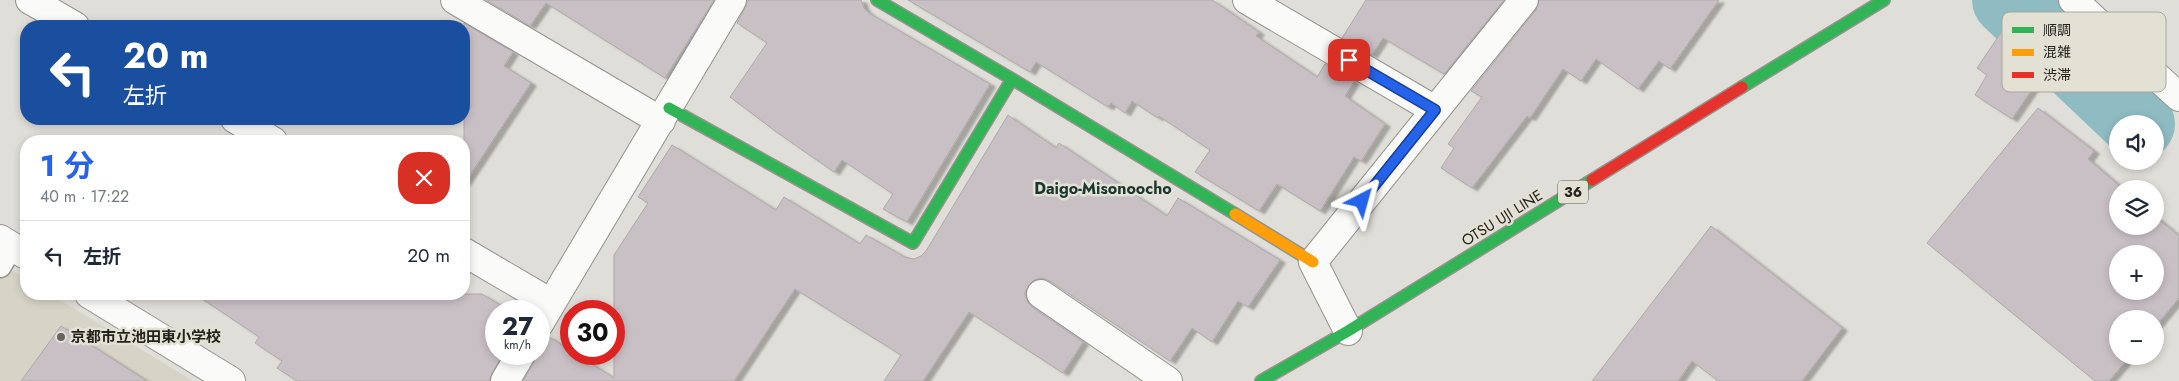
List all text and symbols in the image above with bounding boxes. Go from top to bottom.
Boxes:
legend [2002,12,2166,92]
text: 順調 [2043,20,2071,40]
text: 20 m [123,31,208,81]
pin [1328,39,1370,81]
icon: left [40,40,105,105]
text: 混雑 [2043,42,2071,62]
icon: arrive [1335,46,1363,74]
text: 渋滞 [2043,65,2071,85]
text: 左折 [123,79,167,111]
map controls [2109,115,2164,365]
button: sound [2109,115,2164,170]
text: 1 分 [40,144,94,187]
button: close [398,152,450,204]
position arrow [1335,174,1387,226]
district label: Daigo-Misonoocho [1034,177,1172,200]
road number: 36 [1558,180,1588,203]
button: layers [2109,180,2164,235]
street label: OTSU UJI LINE [1457,184,1547,252]
text: 40 m · 17:22 [40,185,129,208]
icon: left [40,242,68,270]
text: 20 m [407,242,450,269]
text: 左折 [83,243,121,270]
button: + [2109,245,2164,300]
speed limit sign: 30 [560,300,625,365]
text: 27 [502,308,533,344]
button: − [2109,310,2164,365]
place label: 京都市立池田東小学校 [71,326,221,348]
marker: 京都市立池田東小学校 [55,331,67,343]
text: km/h [504,336,531,354]

